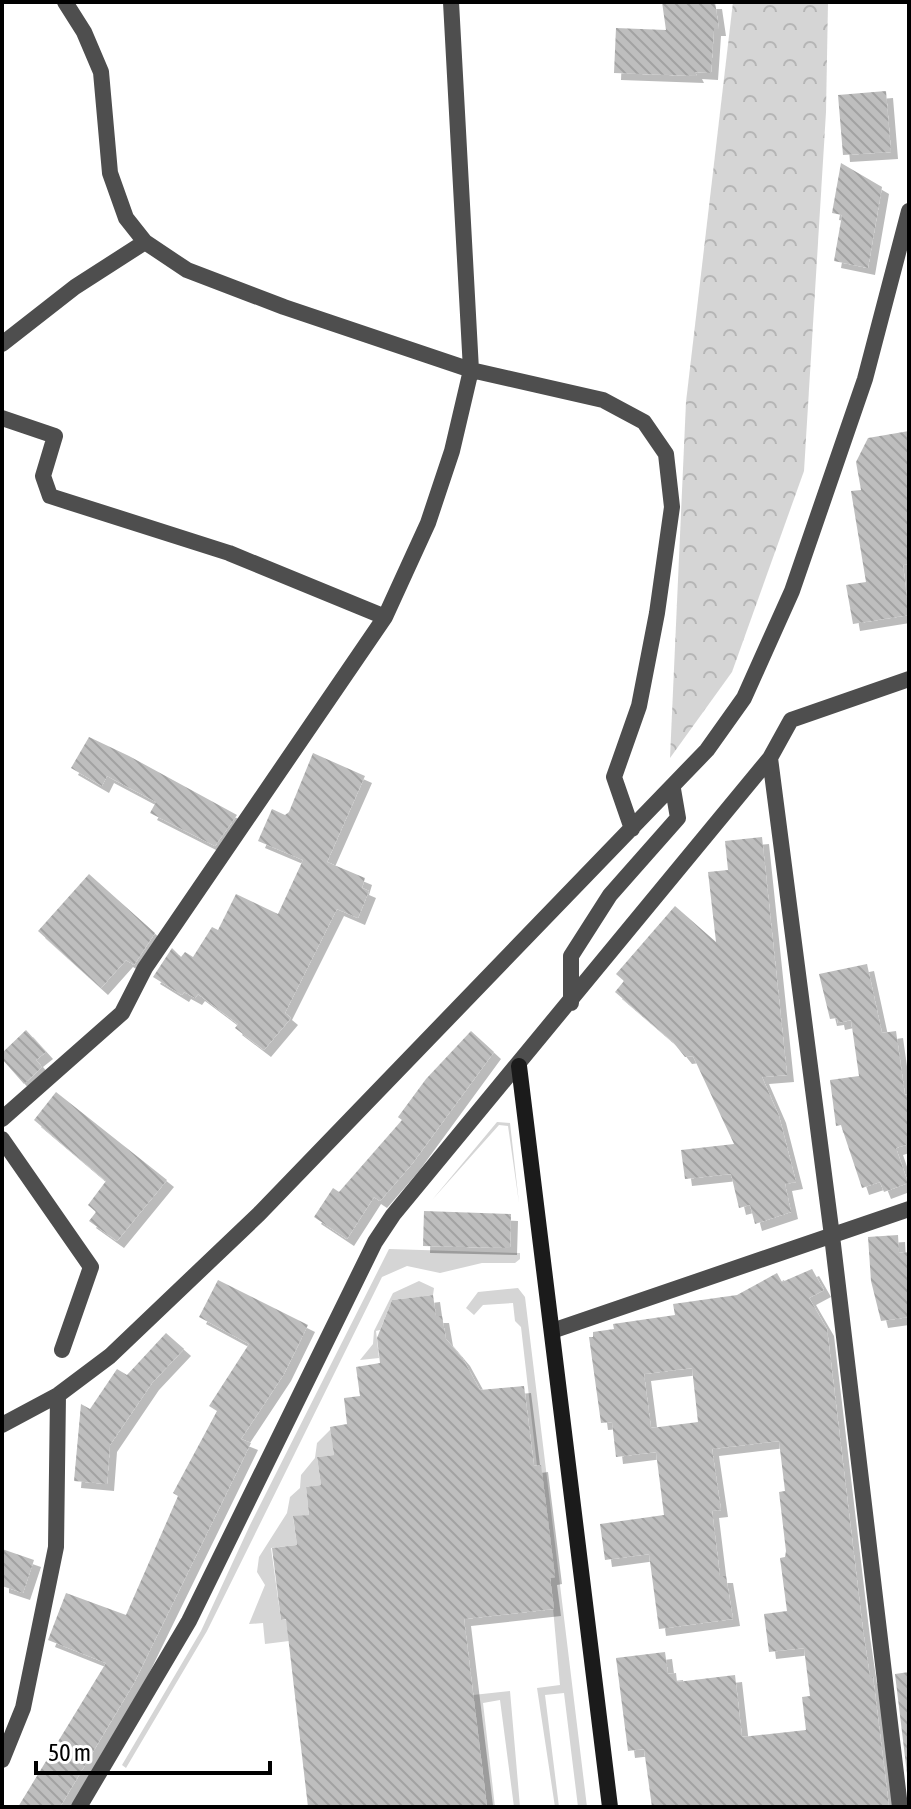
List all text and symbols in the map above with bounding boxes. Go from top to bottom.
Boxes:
scale bar [36,1725,270,1775]
text: 50 m [48,1739,91,1766]

